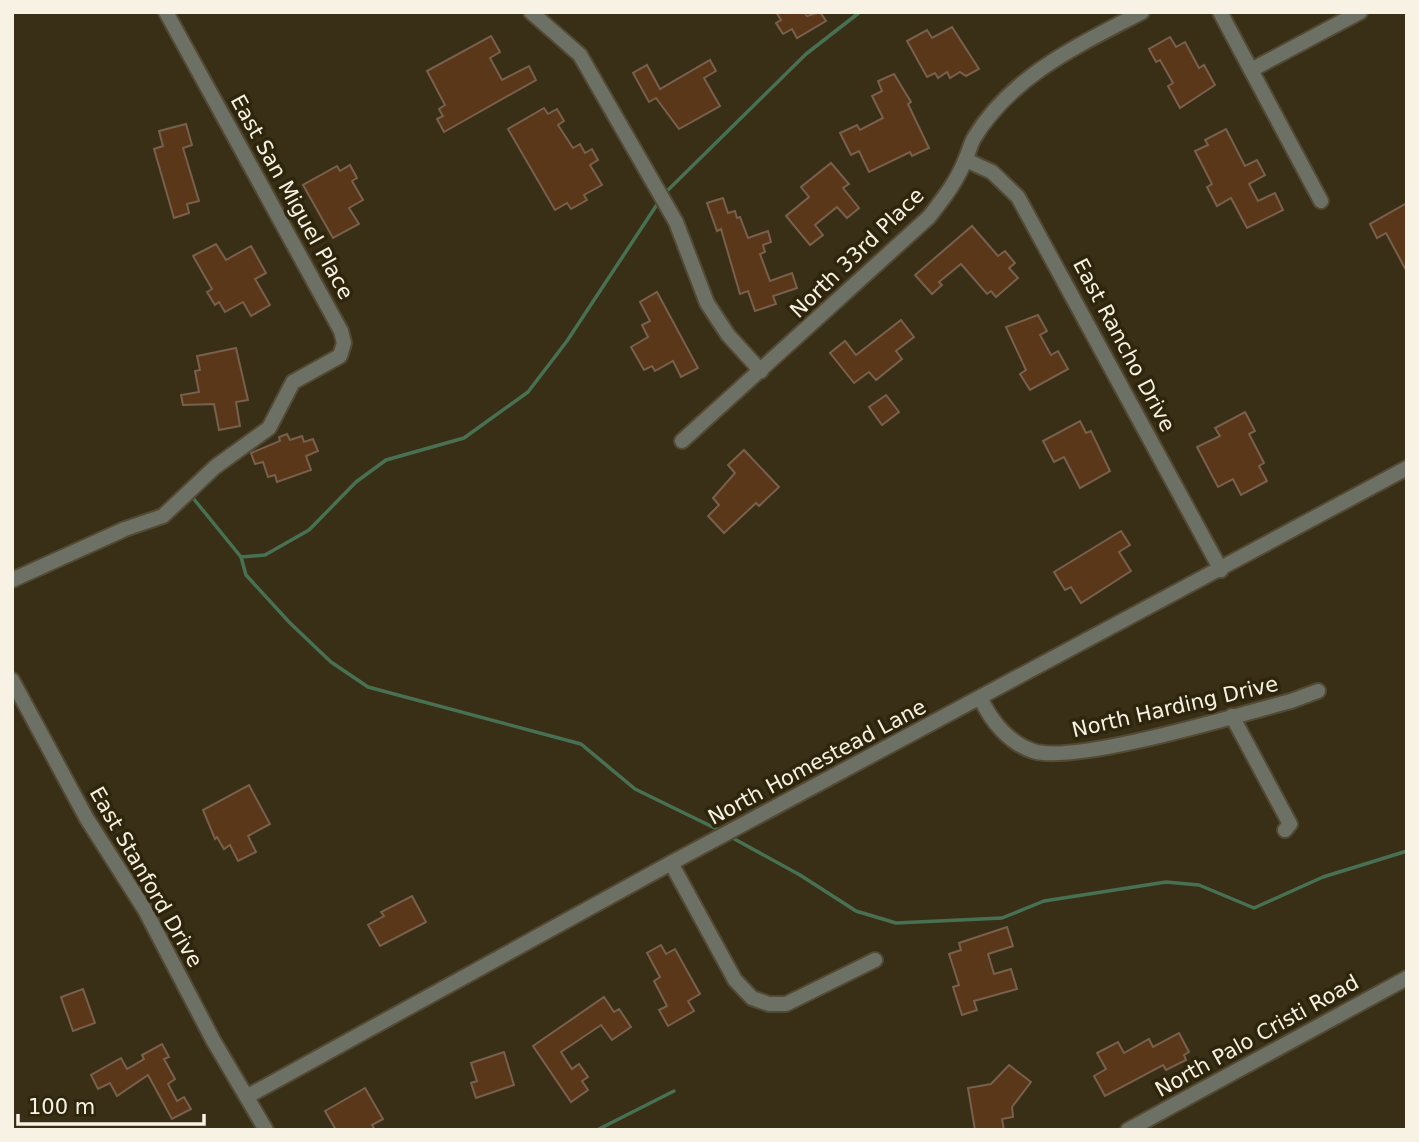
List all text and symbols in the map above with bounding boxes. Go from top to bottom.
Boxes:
street label: East San Miguel Place [226,91,358,303]
street label: North 33rd Place [785,183,929,323]
street label: East Rancho Drive [1068,254,1180,436]
street label: North Harding Drive [1070,672,1280,742]
street label: North Homestead Lane [704,694,930,830]
street label: East Stanford Drive [85,783,207,971]
street label: North Palo Cristi Road [1151,970,1363,1102]
scale bar [18,1082,203,1126]
text: 100 m [28,1095,95,1119]

